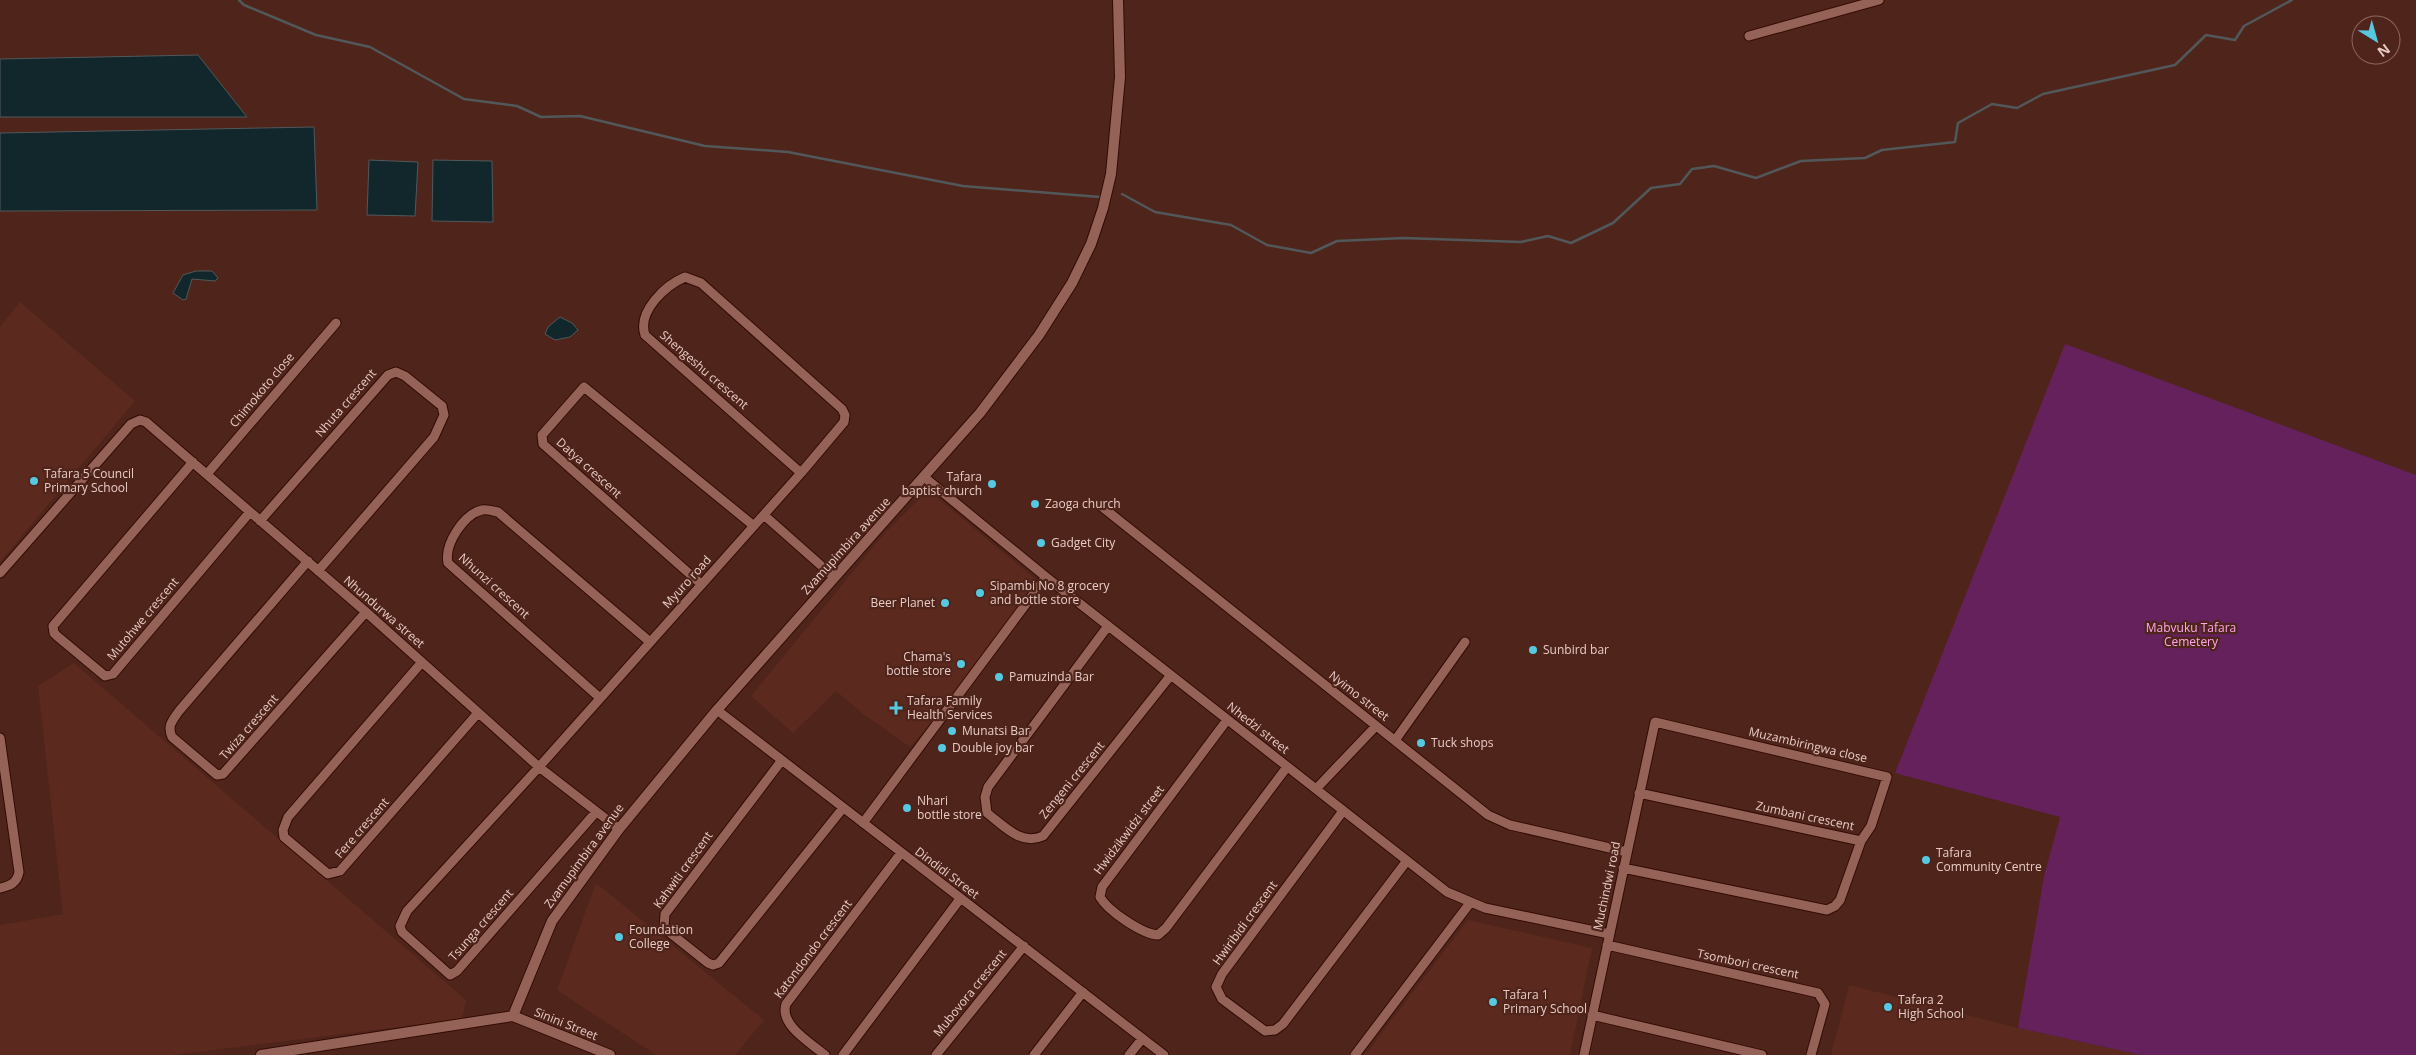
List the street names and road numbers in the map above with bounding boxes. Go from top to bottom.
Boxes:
street label: Shengeshu crescent [656,326,752,413]
street label: Chimokoto close [225,348,298,431]
street label: Nhuta crescent [311,365,380,440]
street label: Datya crescent [553,434,626,502]
street label: Zvamupimbira avenue [797,493,894,598]
street label: Nhunzi crescent [455,549,534,622]
street label: Myuro road [658,552,715,612]
street label: Nhundurwa street [340,572,429,652]
street label: Mutohwe crescent [103,574,182,664]
street label: Nyimo street [1326,667,1393,725]
street label: Twiza crescent [215,690,282,763]
street label: Nhedzi street [1224,698,1293,757]
street label: Muzambiringwa close [1747,723,1869,766]
street label: Zengeni crescent [1035,737,1108,822]
street label: Hwidzikwidzi street [1089,782,1168,878]
street label: Fere crescent [331,794,393,862]
street label: Zumbani crescent [1754,797,1856,834]
street label: Zvamupimbira avenue [540,800,627,911]
street label: Kahwiti crescent [649,828,716,912]
street label: Muchindwi road [1589,840,1624,932]
street label: Dindidi Street [912,843,983,902]
street label: Hwiribidi crescent [1208,877,1281,968]
street label: Tsunga crescent [444,885,517,964]
street label: Katondondo crescent [770,896,855,1002]
street label: Tsombori crescent [1696,944,1800,983]
street label: Mubovora crescent [929,945,1010,1040]
street label: Sinini Street [532,1003,600,1044]

